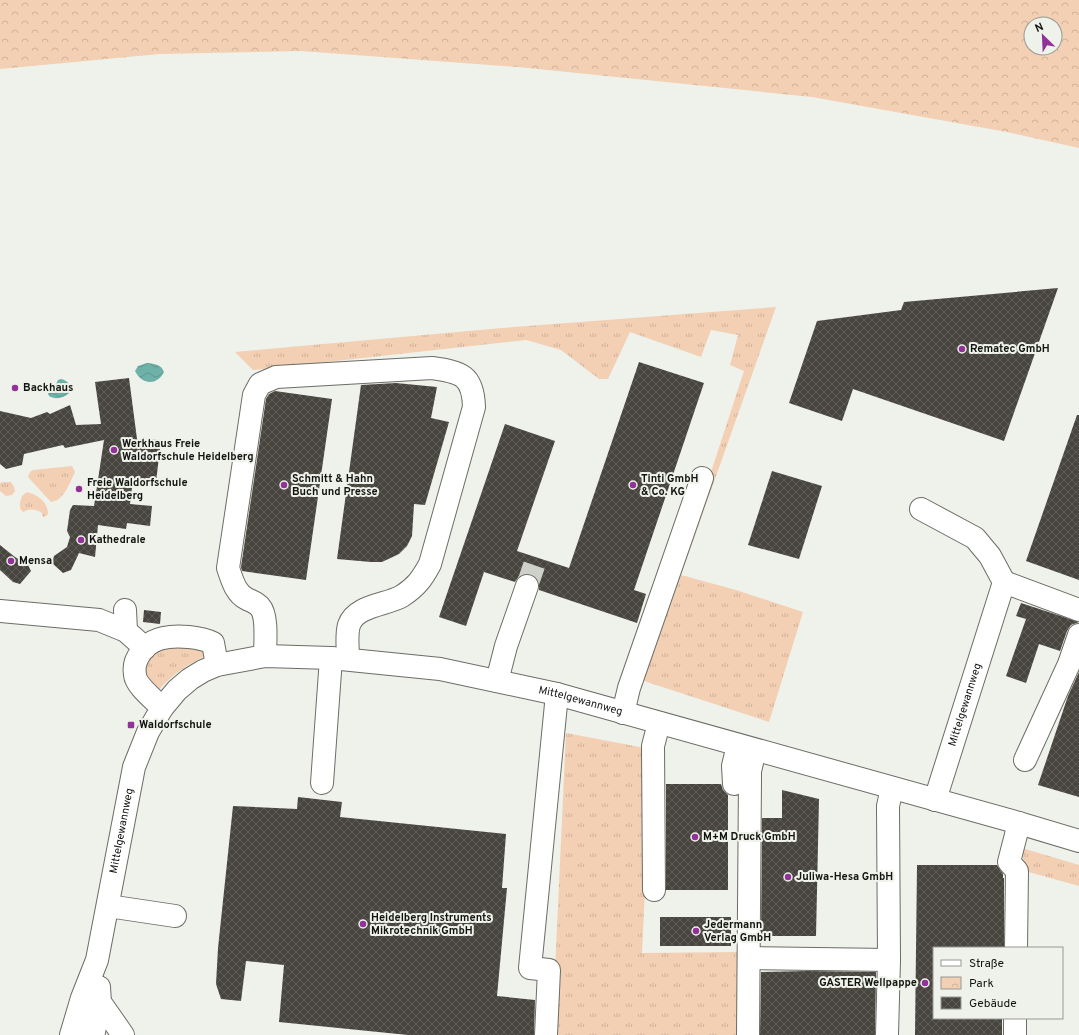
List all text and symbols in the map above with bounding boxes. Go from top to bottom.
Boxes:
north arrow [1023,16,1063,56]
text: N [1033,20,1046,36]
place label: Rematec GmbH [970,342,1050,356]
marker: Rematec GmbH [957,344,967,354]
place label: Backhaus [23,381,74,395]
marker: Backhaus [10,383,20,393]
place label: Werkhaus Freie Waldorfschule Heidelberg [122,437,254,464]
marker: Werkhaus Freie Waldorfschule Heidelberg [109,445,119,455]
place label: Schmitt & Hahn Buch und Presse [292,472,378,499]
place label: Tinti GmbH & Co. KG [641,472,699,499]
place label: Freie Waldorfschule Heidelberg [87,476,188,503]
marker: Schmitt & Hahn Buch und Presse [279,480,289,490]
marker: Tinti GmbH & Co. KG [628,480,638,490]
marker: Freie Waldorfschule Heidelberg [74,484,84,494]
place label: Kathedrale [89,533,146,547]
marker: Kathedrale [76,535,86,545]
place label: Mensa [19,554,52,568]
marker: Mensa [6,556,16,566]
street label: Mittelgewannweg [945,661,985,748]
street label: Mittelgewannweg [537,683,624,719]
place label: Waldorfschule [139,718,212,732]
marker: Waldorfschule [126,720,136,730]
street label: Mittelgewannweg [107,787,137,875]
place label: M+M Druck GmbH [703,830,796,844]
marker: M+M Druck GmbH [690,832,700,842]
place label: Juliwa-Hesa GmbH [796,870,893,884]
marker: Juliwa-Hesa GmbH [783,872,793,882]
place label: Heidelberg Instruments Mikrotechnik GmbH [371,911,492,938]
place label: Jedermann Verlag GmbH [704,918,771,945]
marker: Heidelberg Instruments Mikrotechnik GmbH [358,919,368,929]
marker: Jedermann Verlag GmbH [691,926,701,936]
legend [933,947,1063,1019]
text: Straße [969,956,1004,972]
place label: GASTER Wellpappe [819,976,917,990]
text: Park [969,976,994,992]
marker: GASTER Wellpappe [920,978,930,988]
text: Gebäude [969,996,1017,1012]

